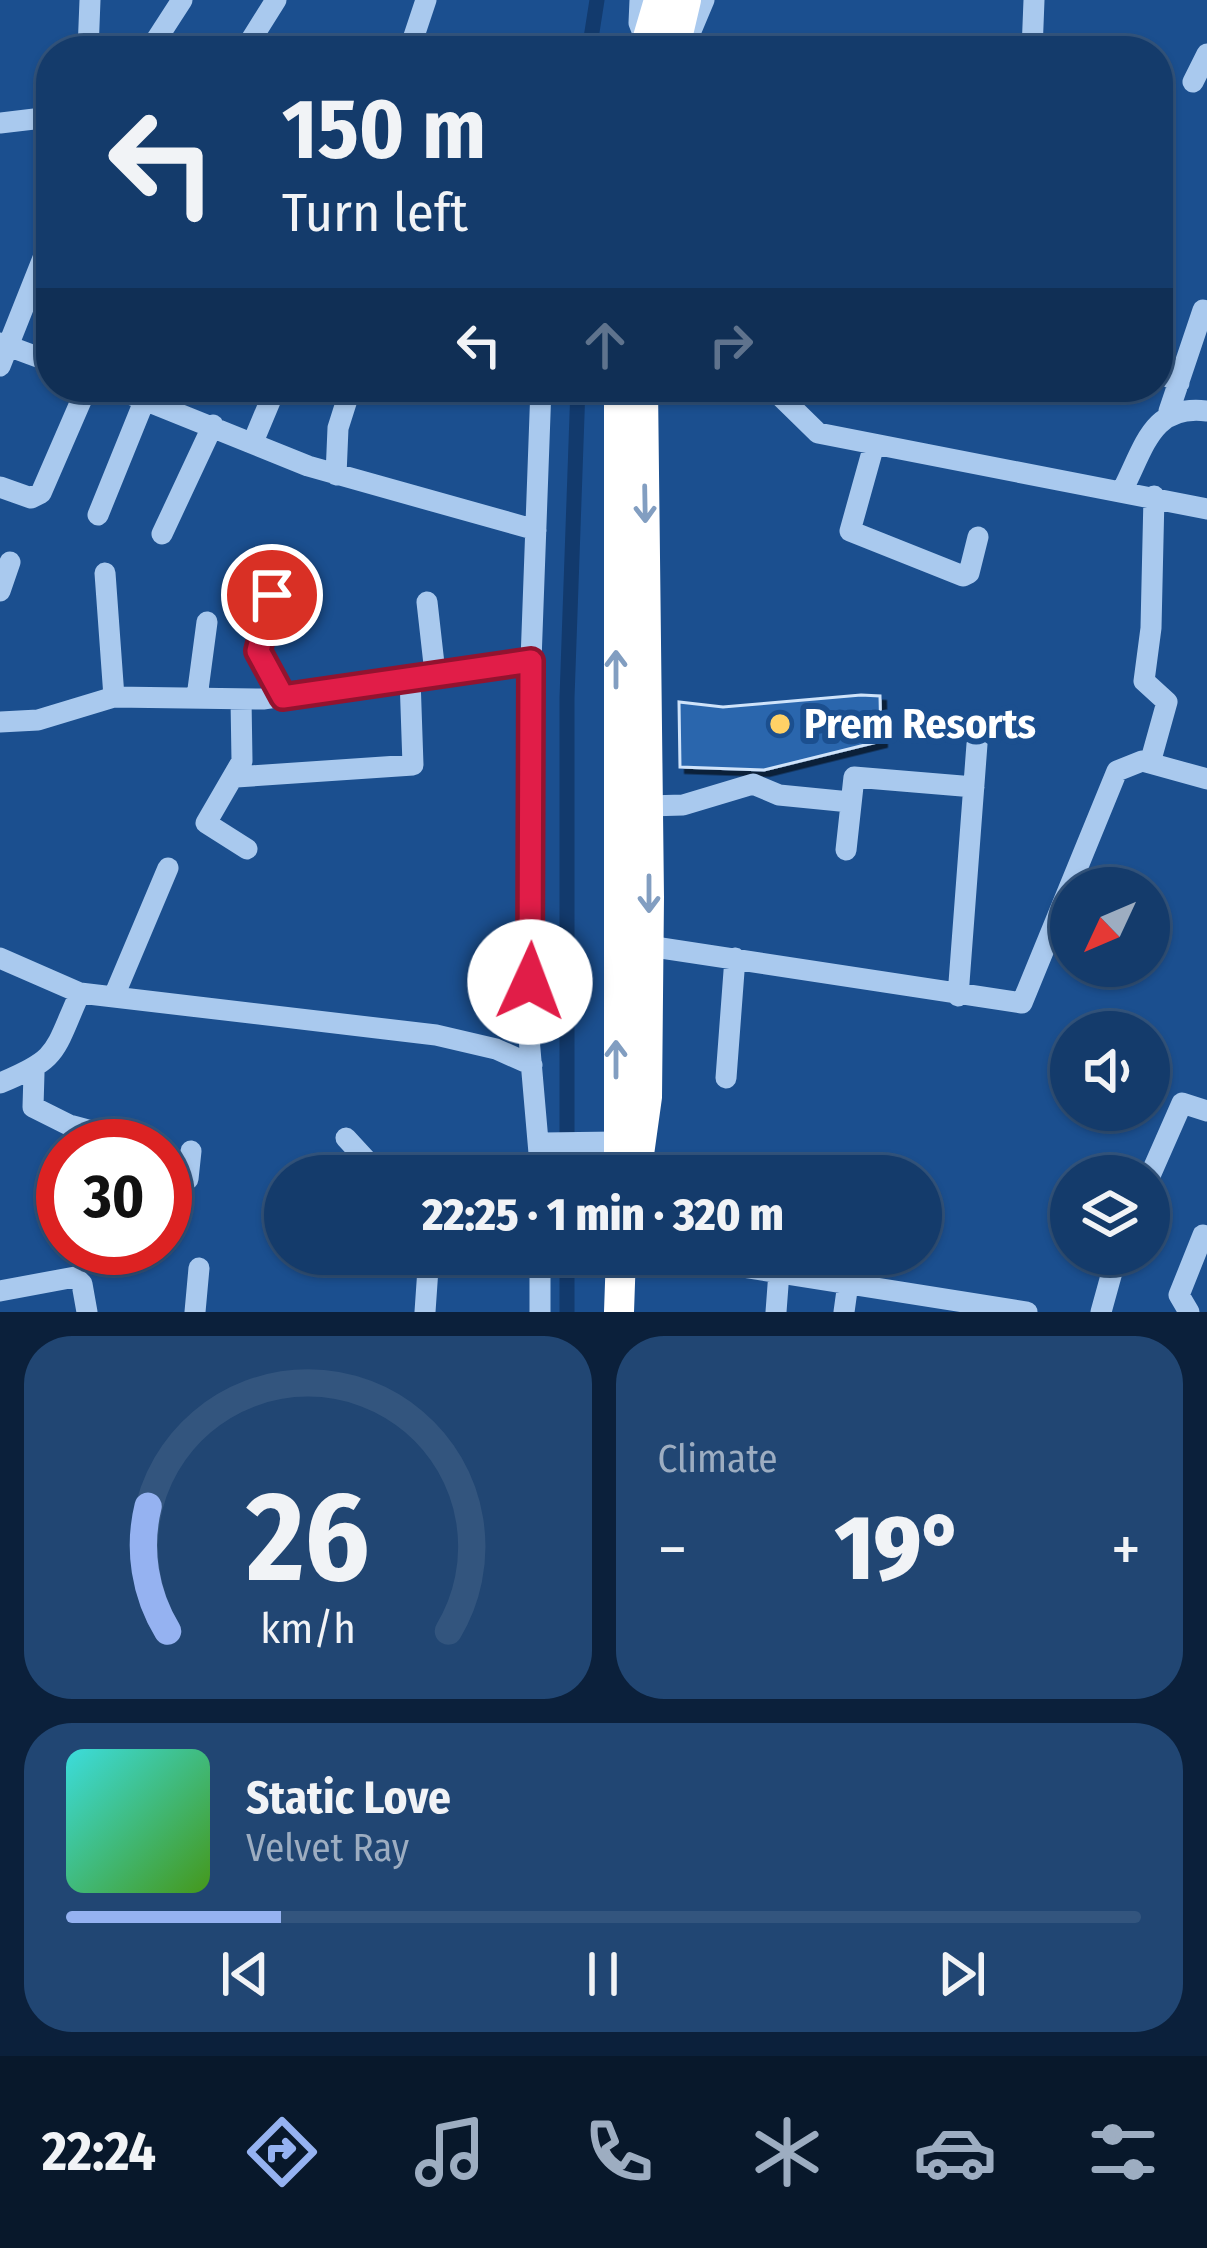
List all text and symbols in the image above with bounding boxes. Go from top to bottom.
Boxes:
text: 150 m [282,79,486,180]
icon: left [84,84,240,240]
text: Turn left [282,181,468,245]
icon: left [446,312,512,378]
icon: ahead [572,312,638,378]
icon: right [698,312,764,378]
one-way arrow [633,484,656,523]
pin [221,544,323,646]
icon: arrive [239,562,305,628]
one-way arrow [605,650,627,689]
place label: Prem Resorts [804,699,1036,749]
marker: Prem Resorts [767,711,793,737]
north arrow [1050,867,1170,987]
map controls [1050,867,1170,1275]
one-way arrow [637,874,660,913]
position arrow [467,919,593,1045]
button: sound [1050,1011,1170,1131]
one-way arrow [605,1040,627,1079]
speed limit sign: 30 [36,1119,192,1275]
button: layers [1050,1155,1170,1275]
text: 22:25 · 1 min · 320 m [422,1188,784,1242]
text: Climate [658,1436,778,1482]
text: 26 [245,1463,369,1613]
text: 19° [835,1495,963,1603]
text: − [658,1510,687,1589]
text: + [1111,1510,1141,1589]
text: km/h [260,1602,356,1653]
text: Static Love [246,1771,451,1825]
text: Velvet Ray [246,1825,409,1871]
icon: previous [212,1941,278,2007]
icon: pause [570,1941,636,2007]
icon: next [929,1941,995,2007]
icon: directions [240,2110,324,2194]
icon: music [408,2110,492,2194]
icon: phone [577,2110,661,2194]
icon: climate [745,2110,829,2194]
icon: car [913,2110,997,2194]
icon: filters [1081,2110,1165,2194]
text: 22:24 [42,2120,156,2184]

